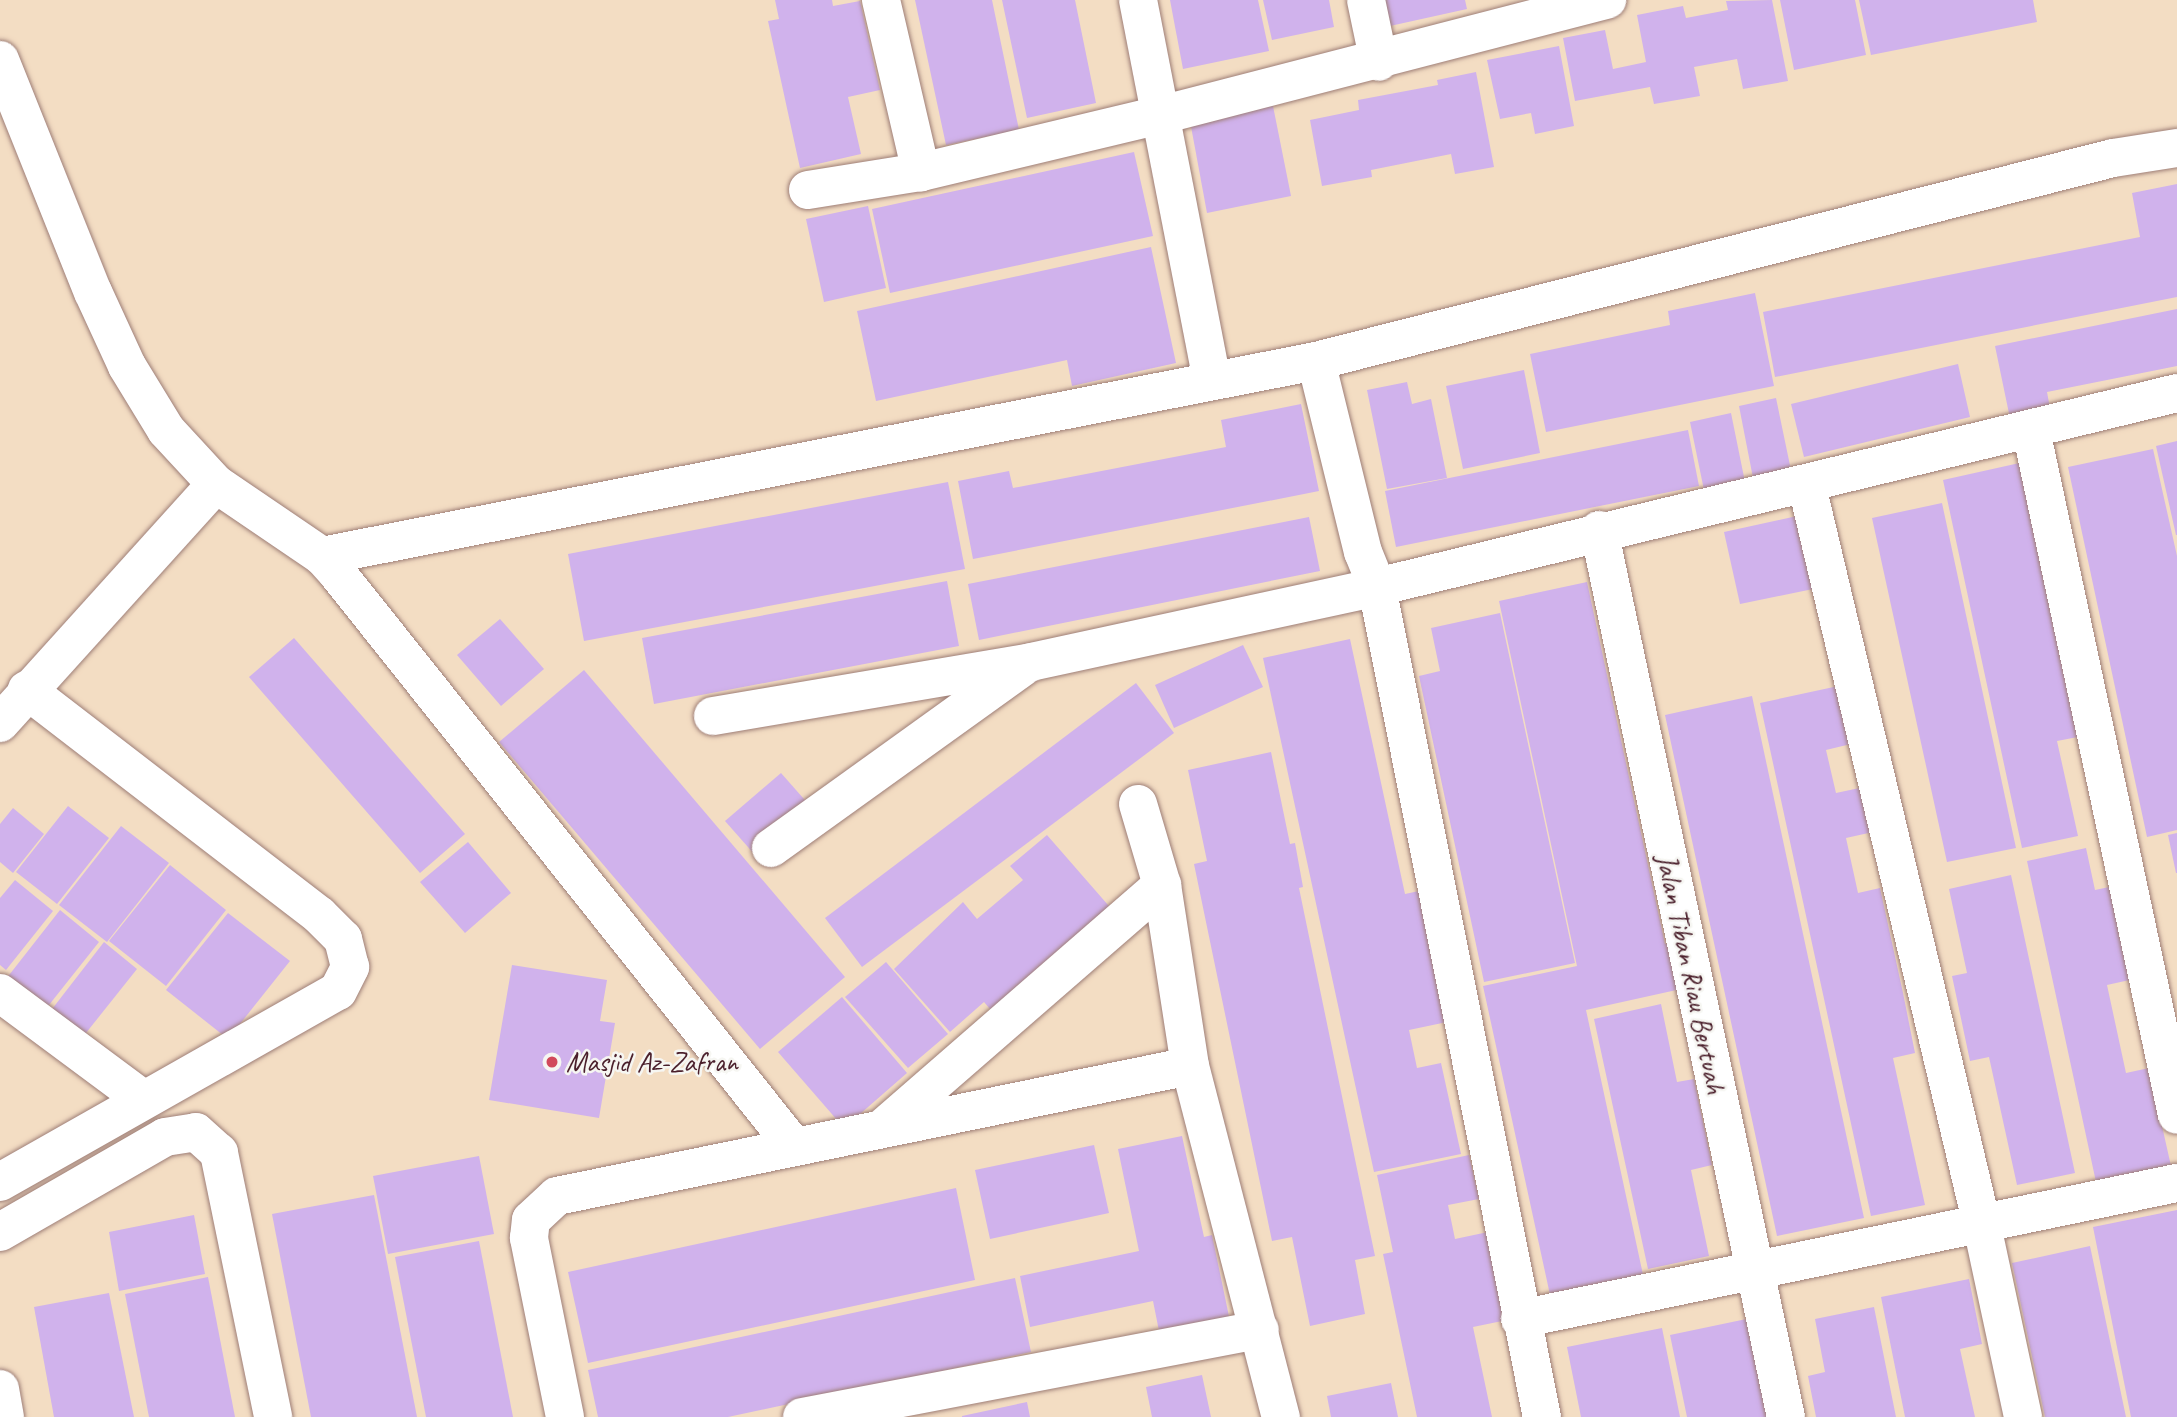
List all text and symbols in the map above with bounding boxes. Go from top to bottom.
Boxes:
street label: Jalan Tiban Riau Bertuah [1649,852,1733,1096]
place label: Masjid Az-Zafran [566,1045,738,1079]
marker: Masjid Az-Zafran [544,1054,560,1070]

